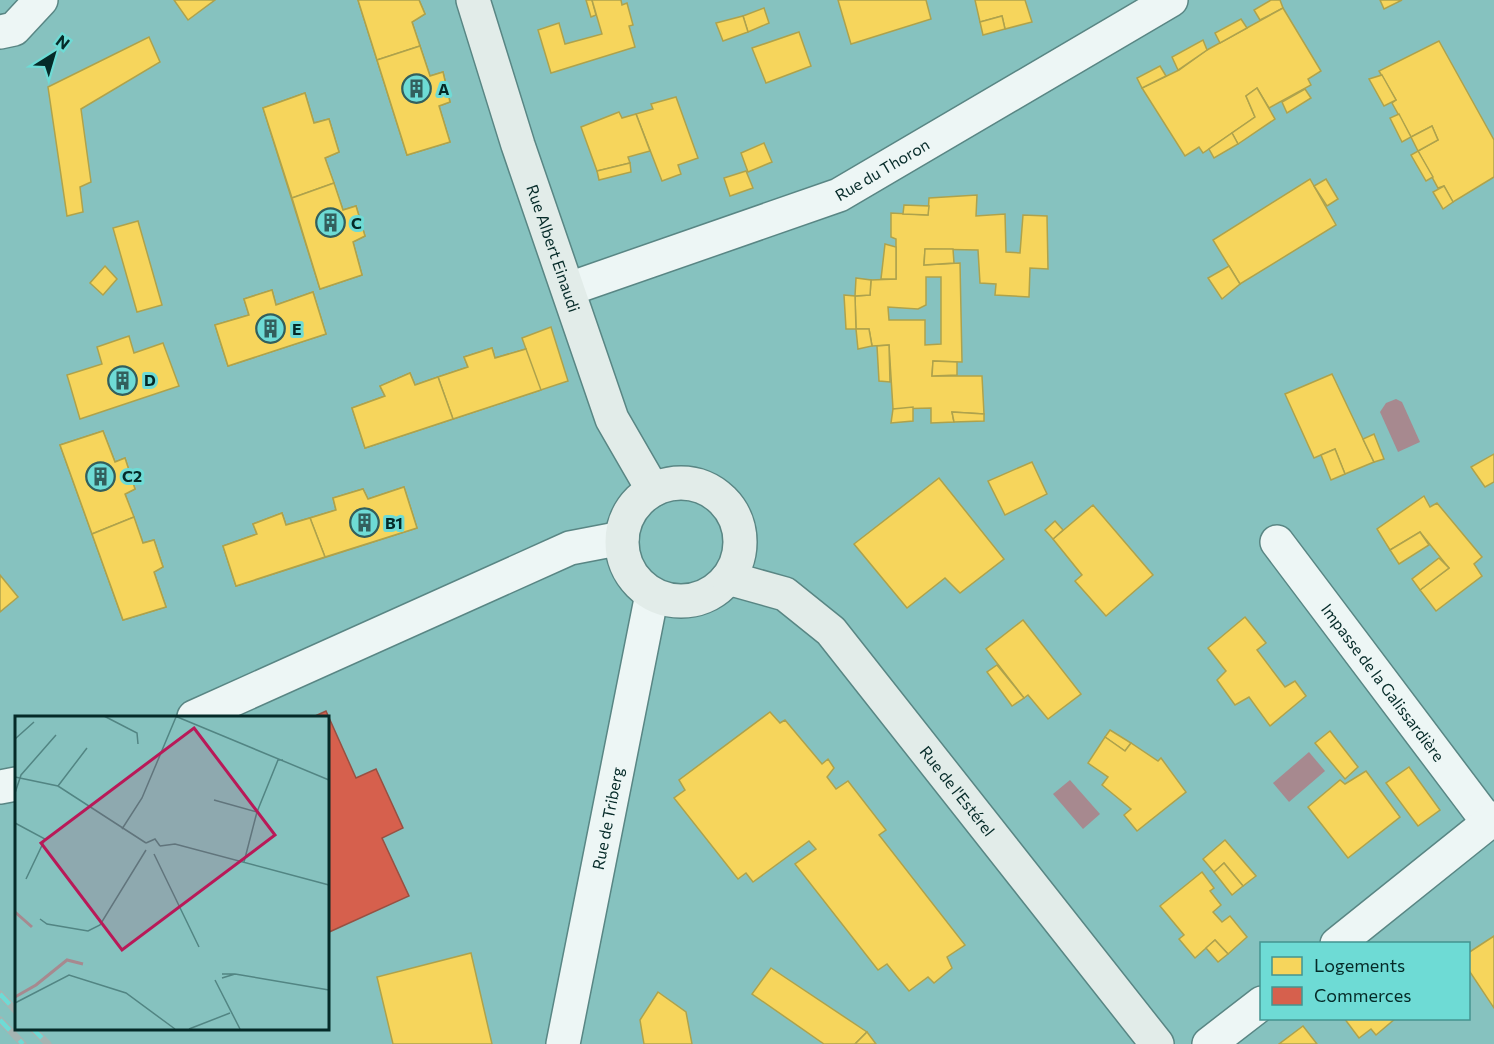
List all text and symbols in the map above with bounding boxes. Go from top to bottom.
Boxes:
north arrow [24,24,84,84]
text: N [53,30,74,53]
building icon: A [401,73,433,105]
place label: A [438,79,450,98]
street label: Rue du Thoron [831,134,933,204]
street label: Rue Albert Einaudi [523,182,585,314]
building icon: C [314,207,346,239]
place label: C [351,213,362,232]
building icon: E [255,313,287,345]
place label: E [292,319,302,338]
building icon: D [107,364,139,396]
place label: D [144,370,156,389]
building icon: C2 [85,460,117,492]
place label: C2 [122,466,142,485]
building icon: B1 [348,507,380,539]
place label: B1 [385,513,403,532]
street label: Impasse de la Galissardière [1318,600,1449,765]
inset map [15,716,328,1029]
street label: Rue de l'Estérel [916,742,999,839]
street label: Rue de Triberg [588,765,627,871]
legend [1260,942,1470,1020]
text: Logements [1314,954,1405,976]
text: Commerces [1314,984,1411,1006]

